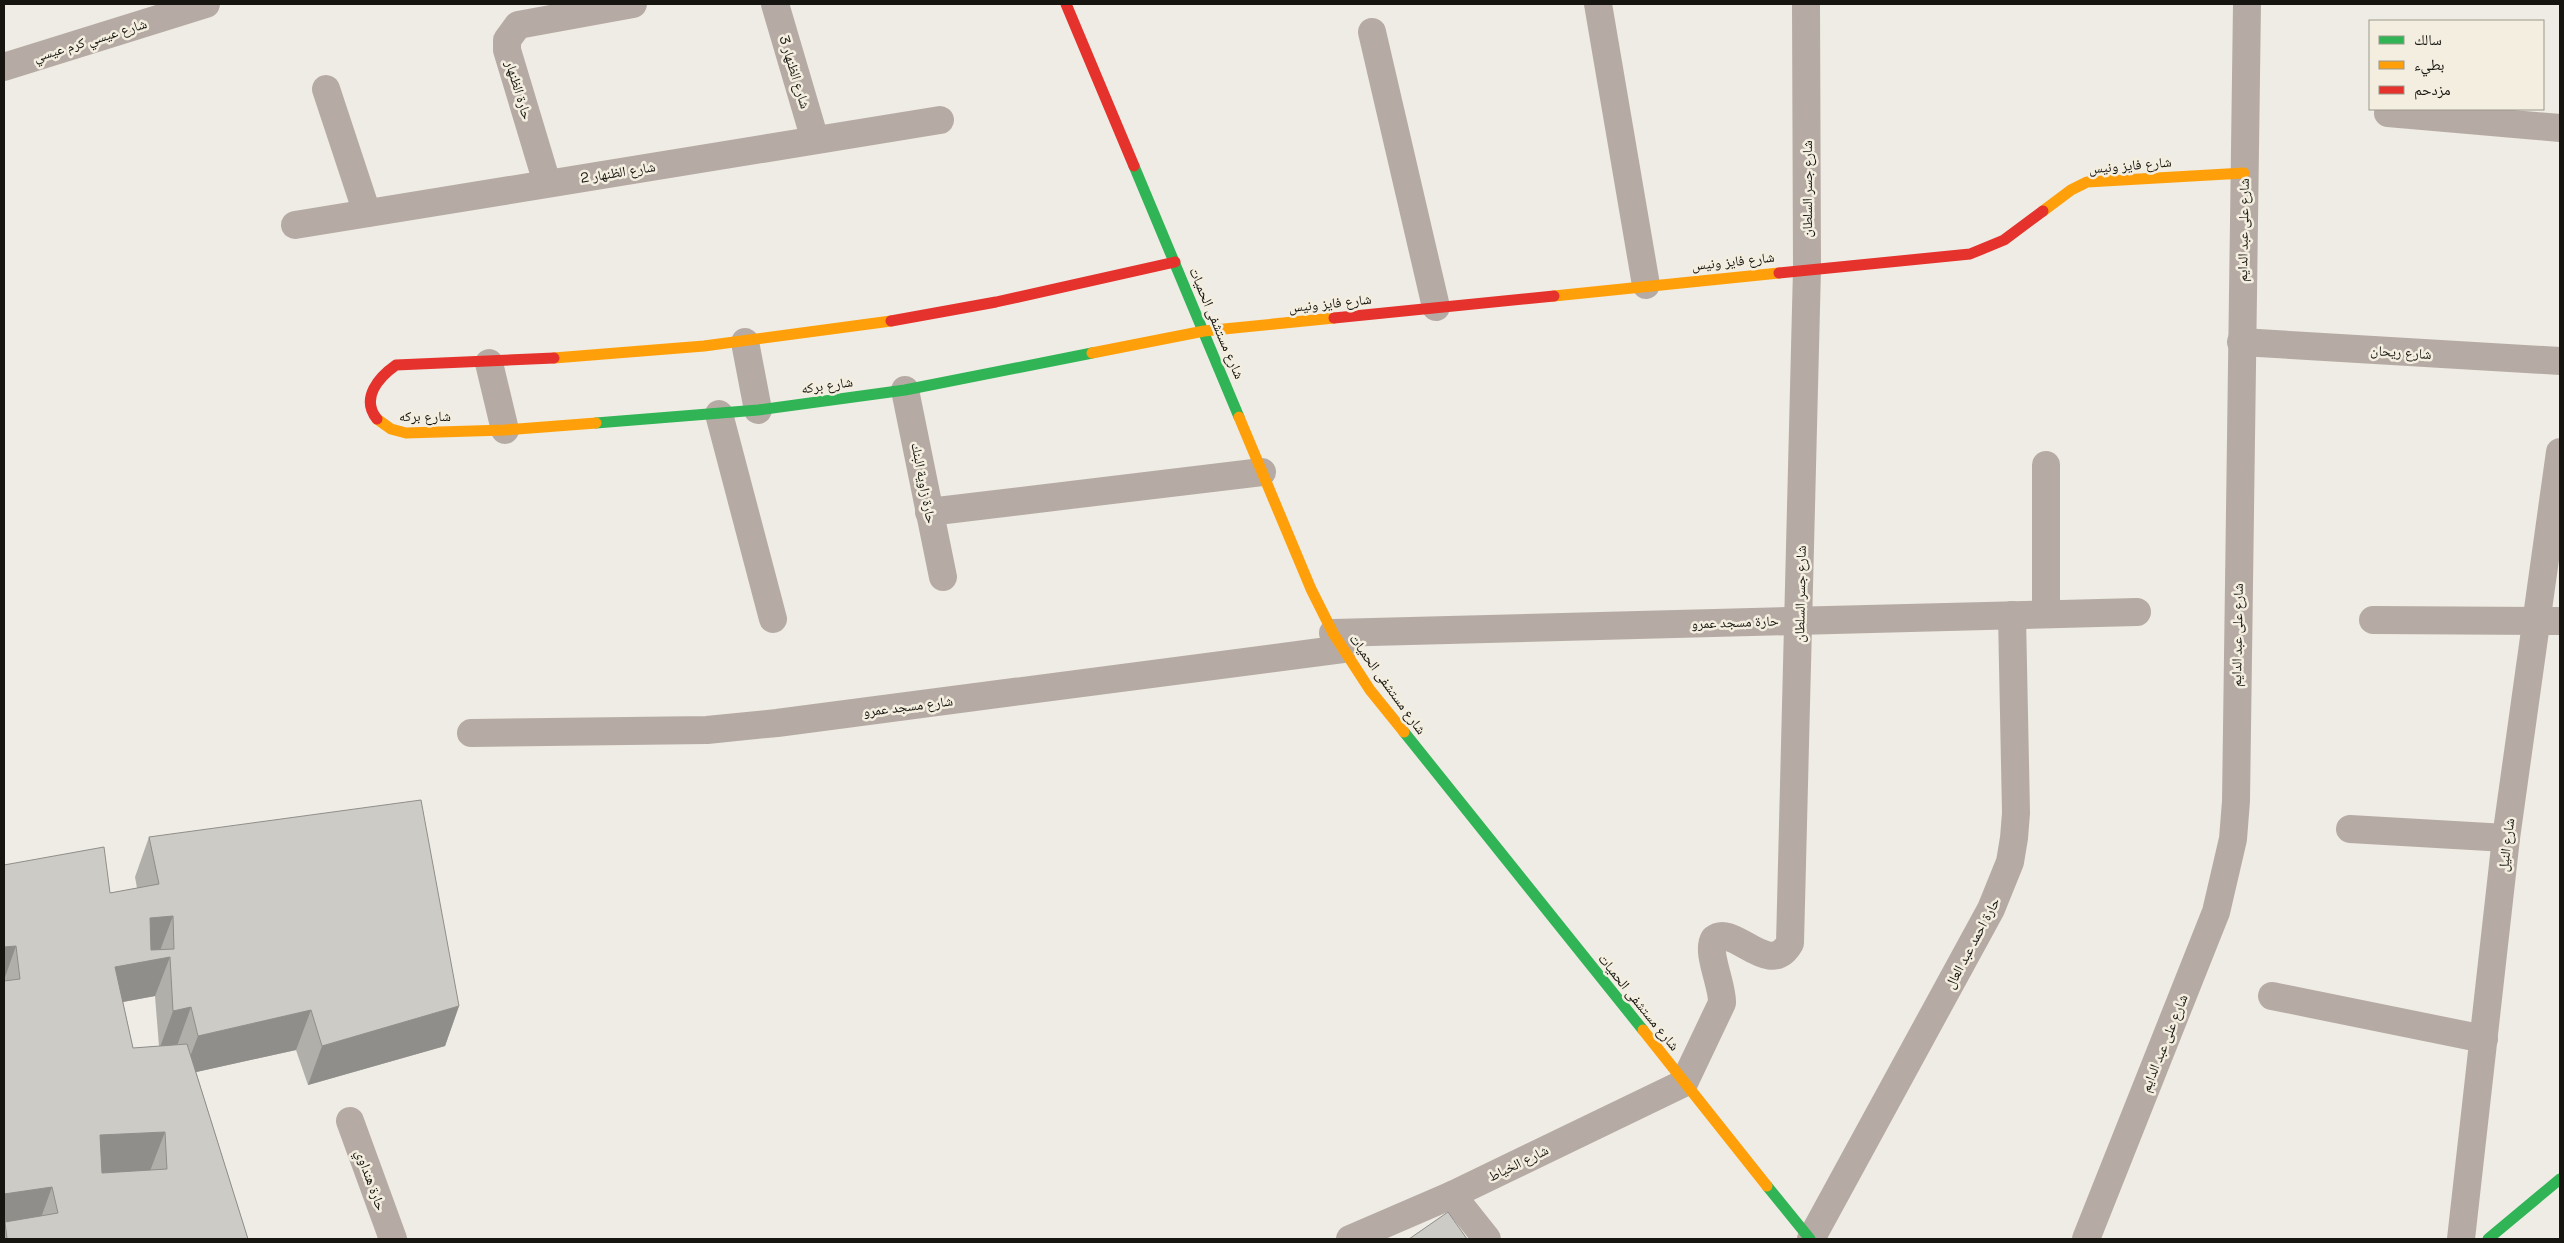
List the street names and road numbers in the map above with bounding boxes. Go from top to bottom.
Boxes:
street label: شارع عيسي كرم عيسي [31,14,150,68]
street label: شارع الظنهار 3 [774,33,815,111]
street label: حارة الظنهار [501,57,536,122]
street label: شارع جسر السلطان [1798,140,1817,238]
street label: شارع فايز ونيس [2088,152,2172,179]
street label: شارع الظنهار 2 [579,157,657,188]
street label: شارع على عبد الدايم [2233,178,2254,282]
street label: شارع فايز ونيس [1691,248,1776,275]
street label: شارع مستشفى الحميات [1184,264,1249,382]
street label: شارع فايز ونيس [1288,290,1373,317]
street label: شارع ريحان [2370,341,2432,364]
street label: شارع بركه [800,372,854,399]
street label: شارع بركه [399,407,451,426]
street label: حارة زاوية البنك [907,441,941,525]
street label: شارع جسر السلطان [1790,545,1811,643]
street label: شارع على عبد الدايم [2227,583,2248,687]
street label: حارة مسجد عمرو [1691,611,1779,633]
street label: شارع مستشفى الحميات [1345,630,1430,738]
street label: شارع مسجد عمرو [862,692,954,721]
street label: شارع النيل [2494,817,2519,873]
street label: حارة احمد عبد العال [1940,894,2004,992]
street label: شارع مستشفى الحميات [1594,950,1684,1055]
street label: شارع على عبد الدايم [2136,992,2193,1095]
street label: شارع الخياط [1485,1141,1552,1186]
street label: حارة هنداوي [349,1147,390,1214]

